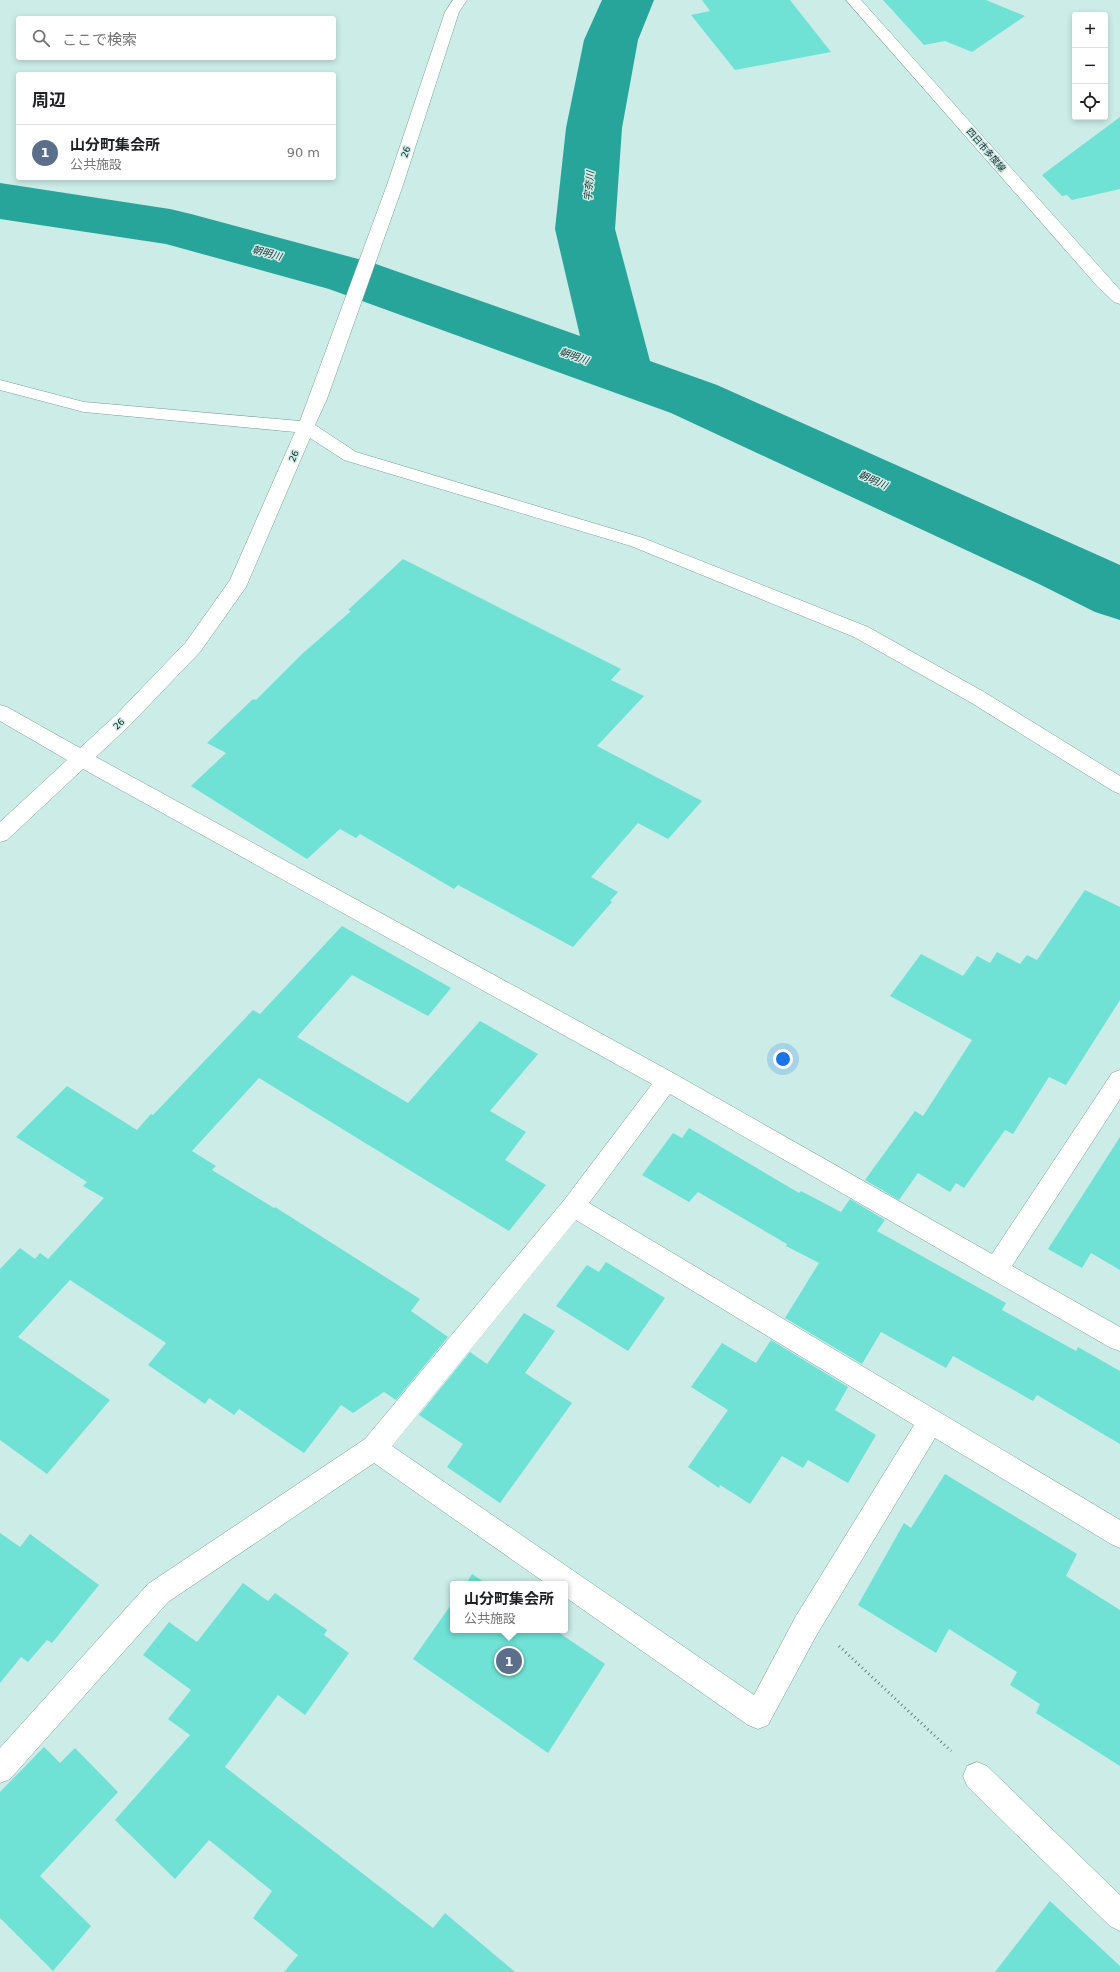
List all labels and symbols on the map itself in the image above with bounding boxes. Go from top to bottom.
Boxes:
street label: 四日市多度線 [965,126,1008,174]
street label: 26 [399,145,413,159]
water label: 宇奈川 [582,170,596,201]
water label: 朝明川 [251,244,284,262]
water label: 朝明川 [558,346,591,367]
street label: 26 [287,449,301,463]
water label: 朝明川 [857,469,890,492]
street label: 26 [111,716,127,732]
your location [773,1049,793,1069]
pin: 1 [496,1646,522,1676]

